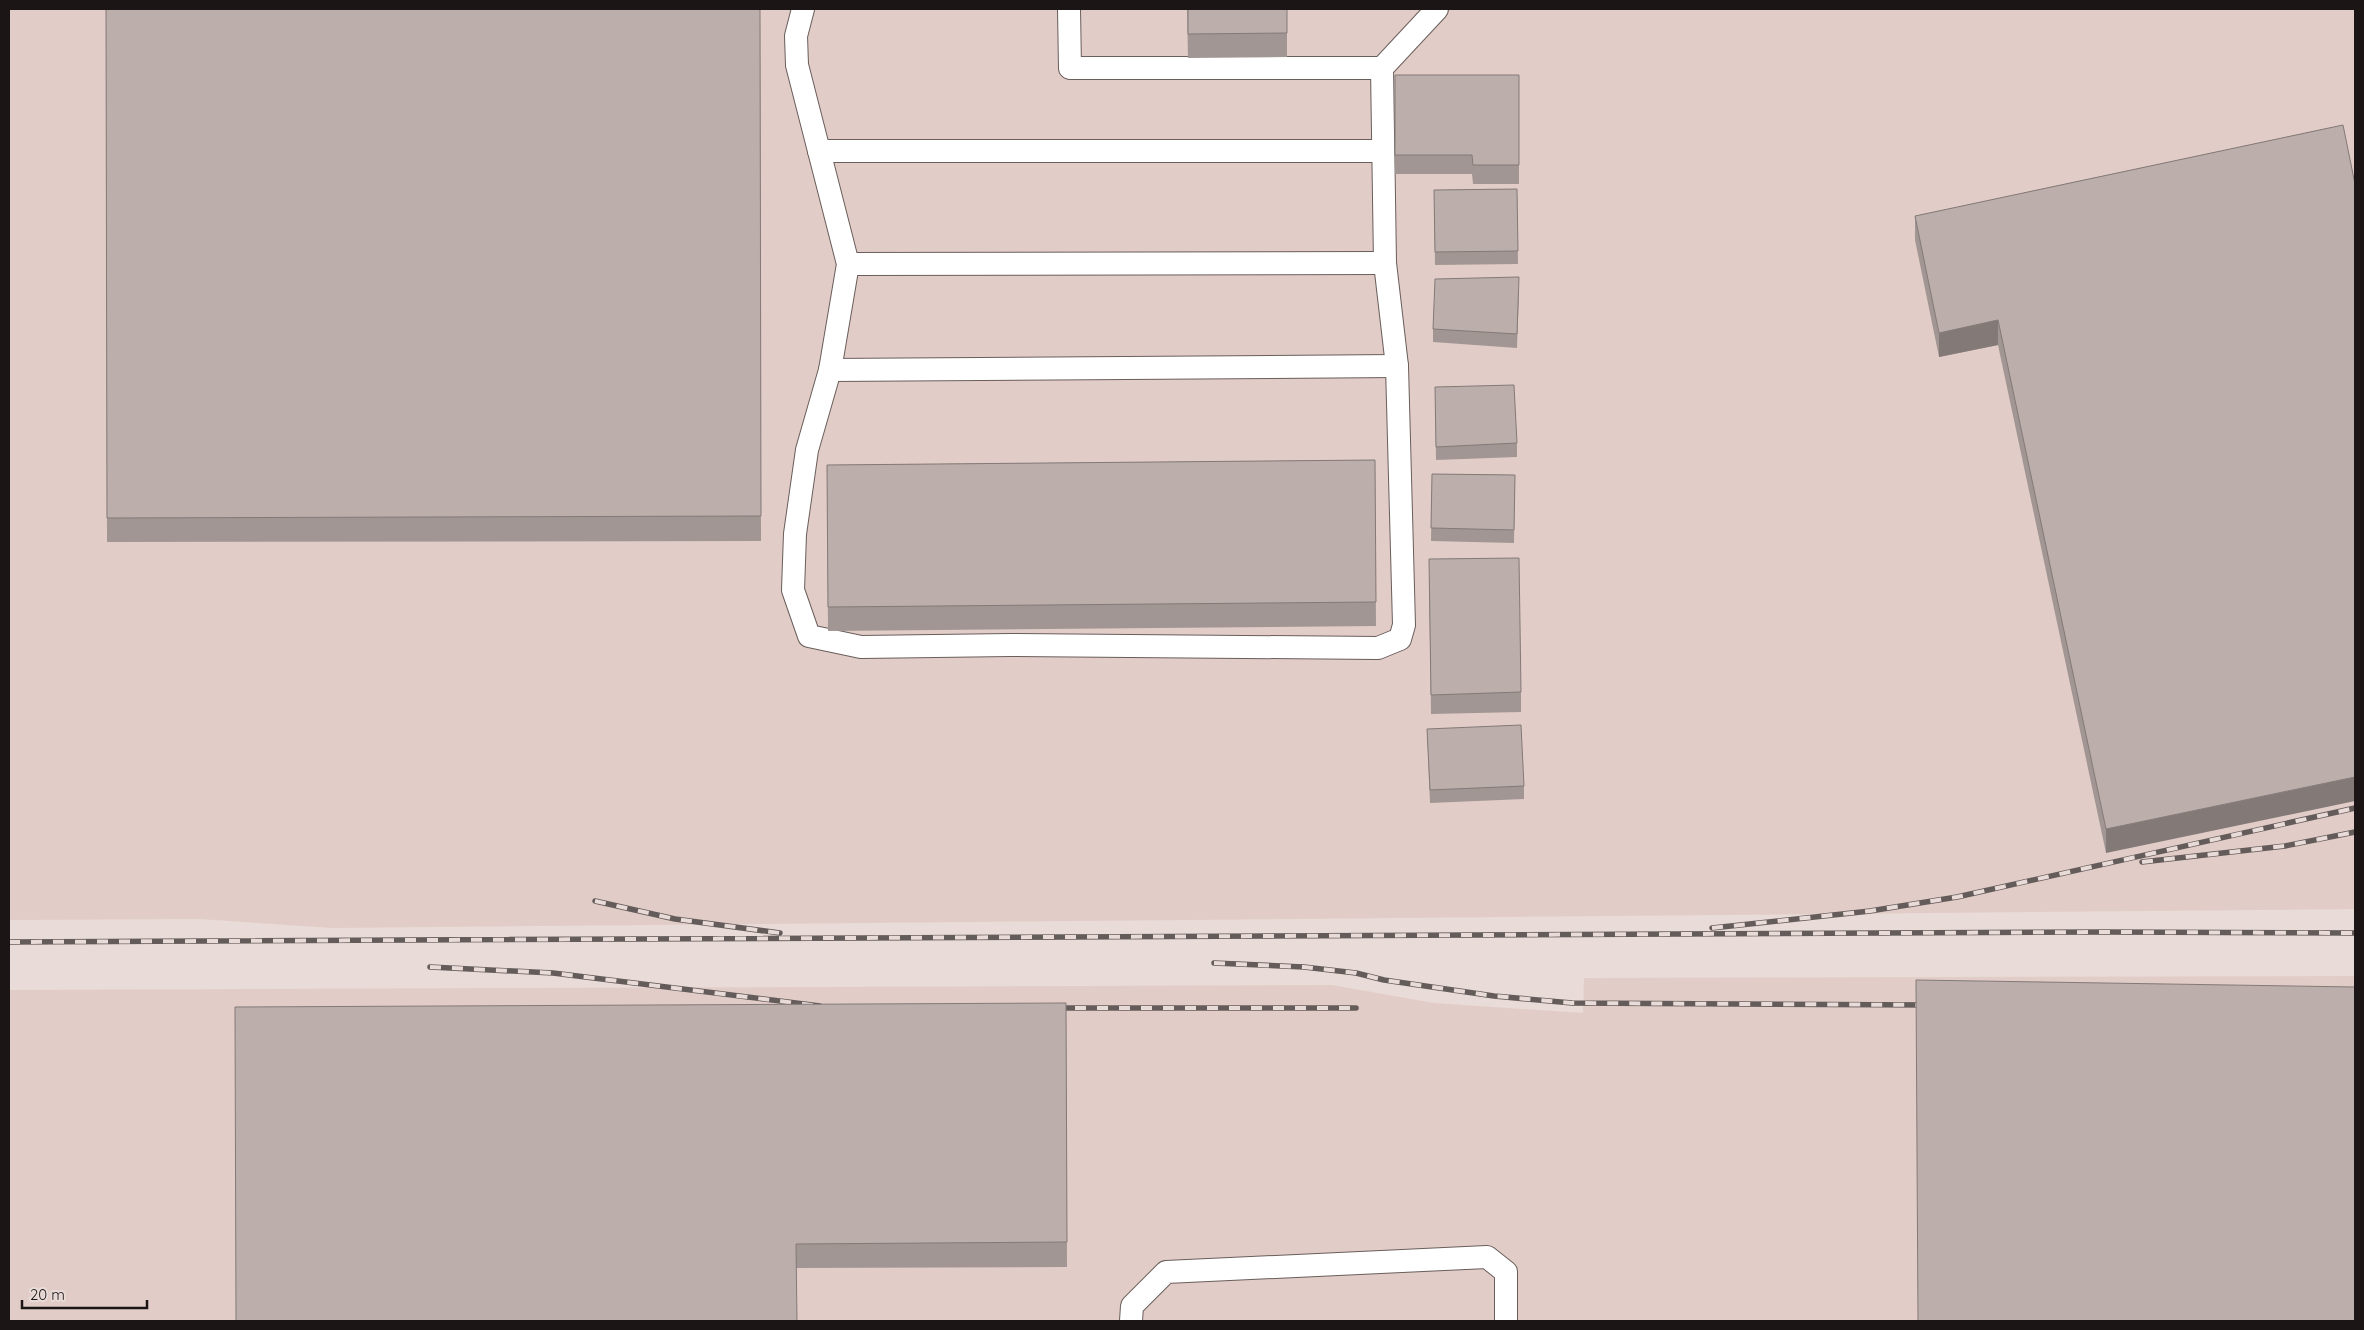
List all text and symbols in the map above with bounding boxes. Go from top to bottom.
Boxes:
scale bar [22,1278,148,1310]
text: 20 m [30,1285,65,1304]

